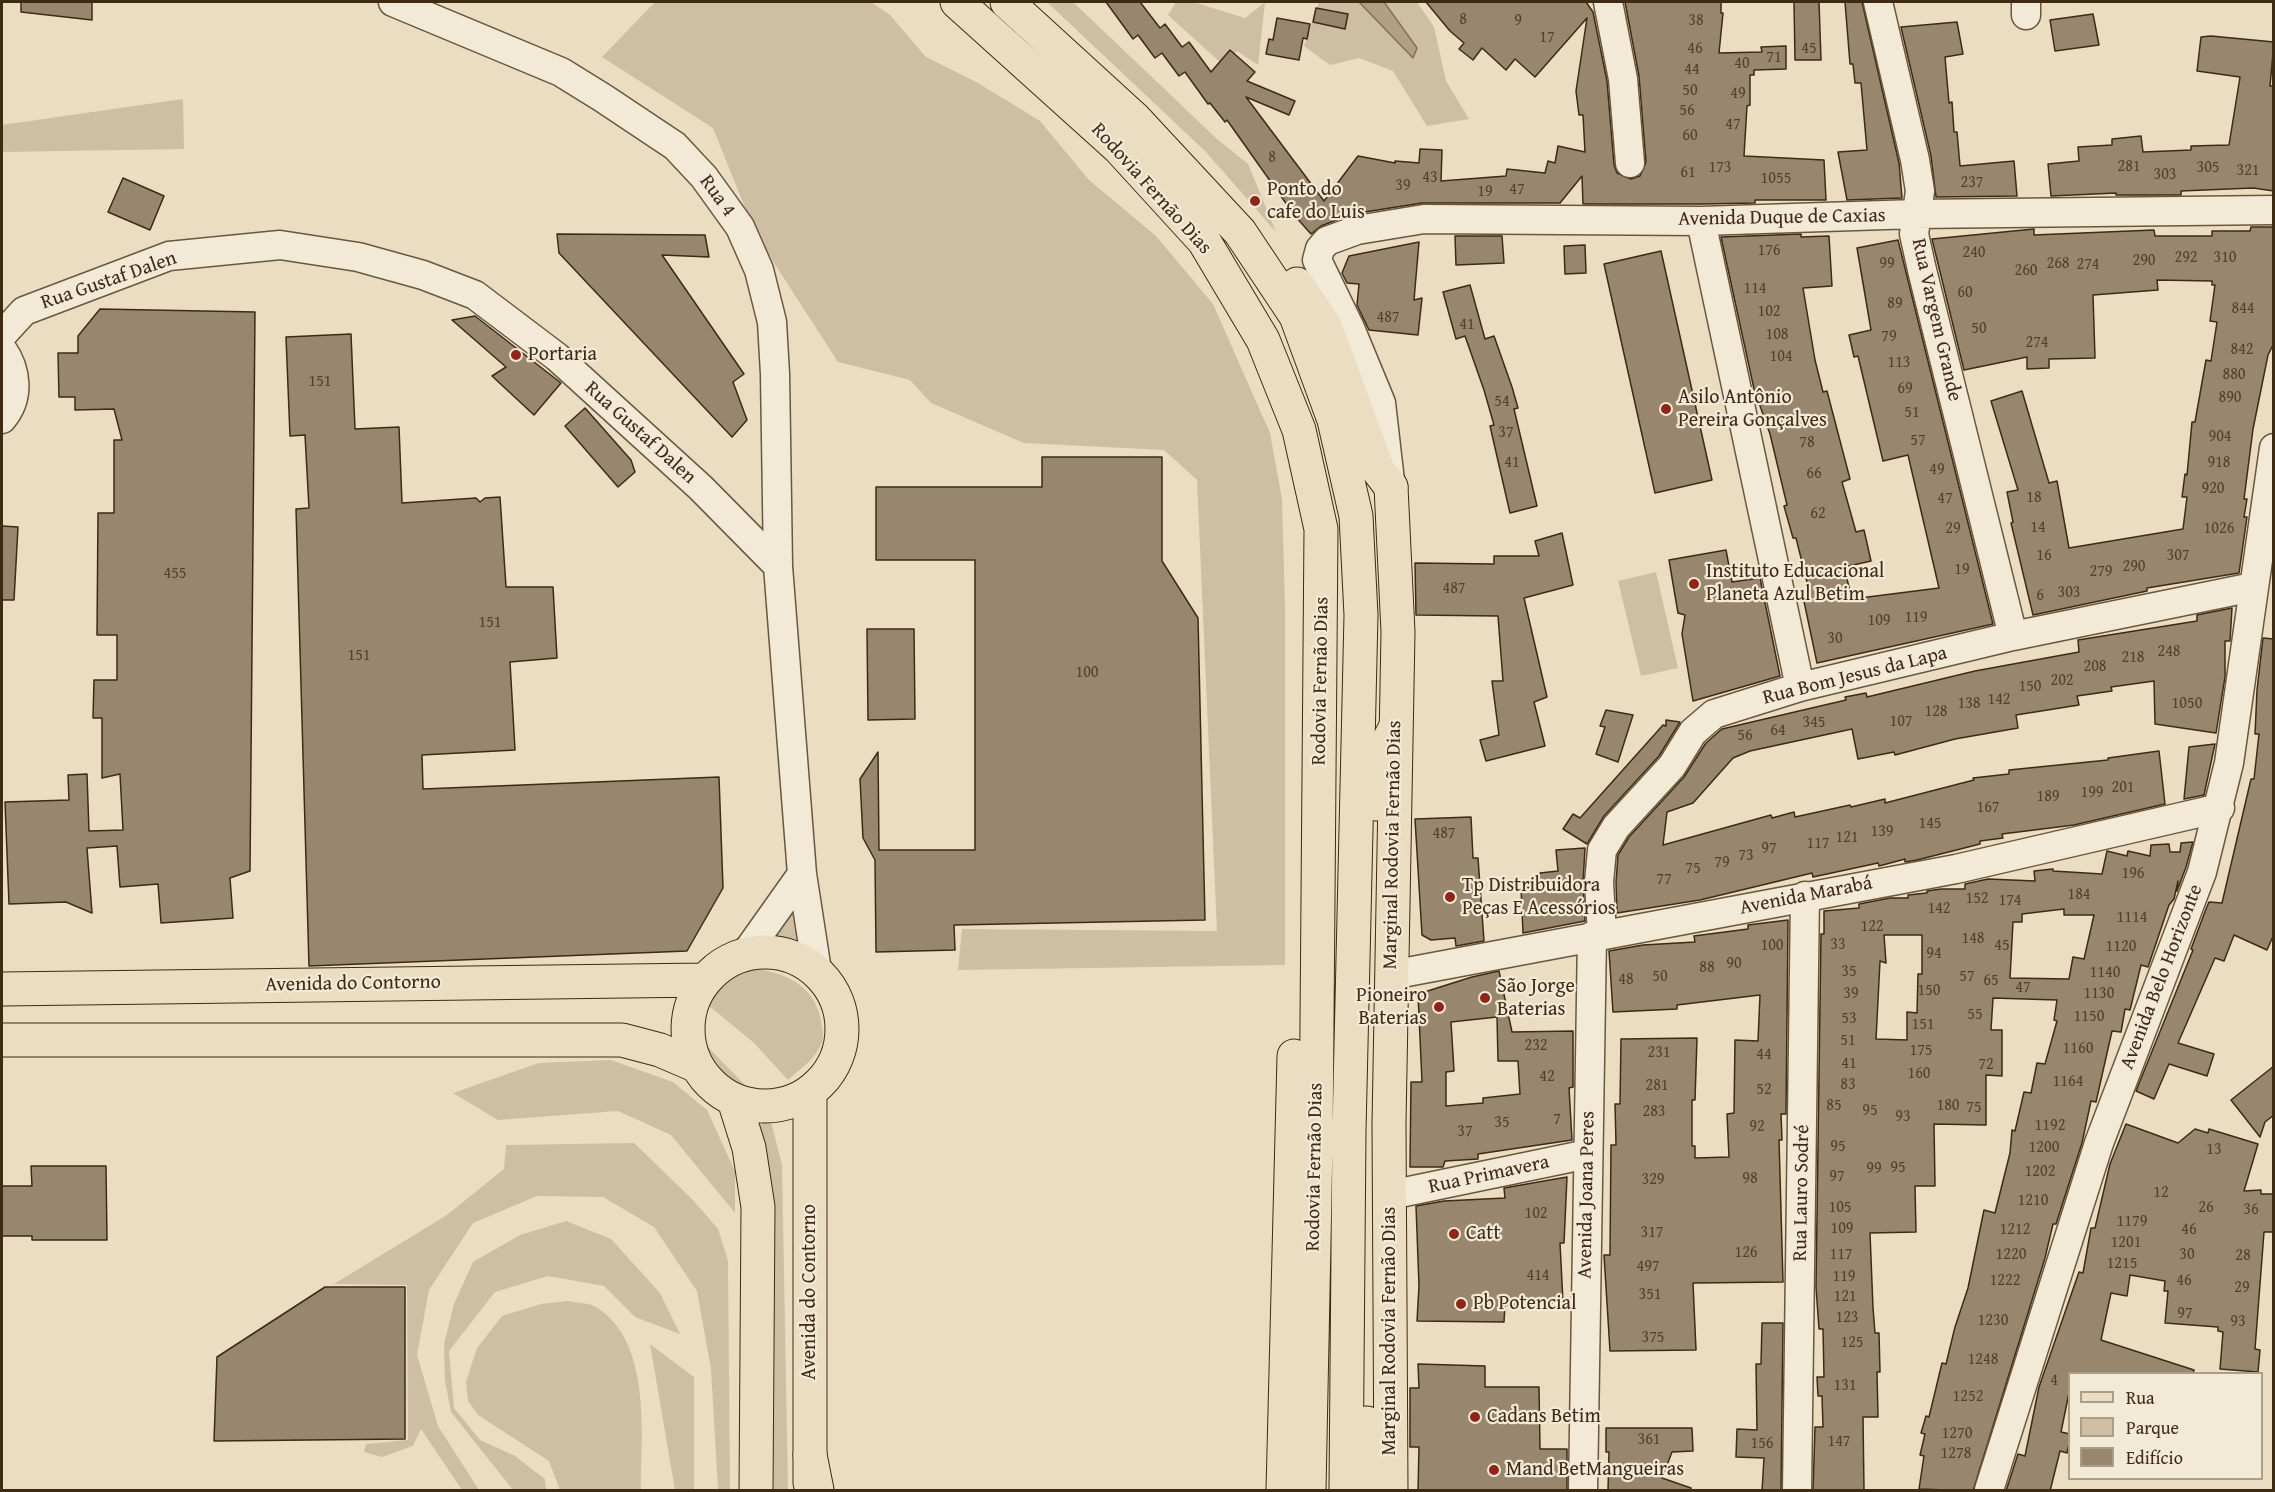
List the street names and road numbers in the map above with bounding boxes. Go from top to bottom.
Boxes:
street label: Rodovia Fernão Dias [1086,118,1216,260]
street label: Rua 4 [694,170,740,222]
street label: Avenida Duque de Caxias [1678,204,1886,232]
street label: Rua Vargem Grande [1906,236,1966,404]
street label: Rua Gustaf Dalen [38,247,180,315]
street label: Rua Gustaf Dalen [579,377,701,489]
street label: Rodovia Fernão Dias [1308,596,1334,766]
street label: Rua Bom Jesus da Lapa [1760,641,1950,711]
street label: Marginal Rodovia Fernão Dias [1379,720,1407,970]
street label: Avenida Marabá [1738,871,1874,921]
street label: Avenida Belo Horizonte [2116,881,2208,1073]
street label: Avenida do Contorno [265,970,441,998]
street label: Rodovia Fernão Dias [1302,1082,1328,1252]
street label: Avenida Joana Peres [1574,1111,1600,1279]
street label: Rua Lauro Sodré [1789,1124,1815,1262]
street label: Rua Primavera [1427,1151,1551,1199]
street label: Avenida do Contorno [798,1204,822,1380]
street label: Marginal Rodovia Fernão Dias [1378,1206,1402,1456]

